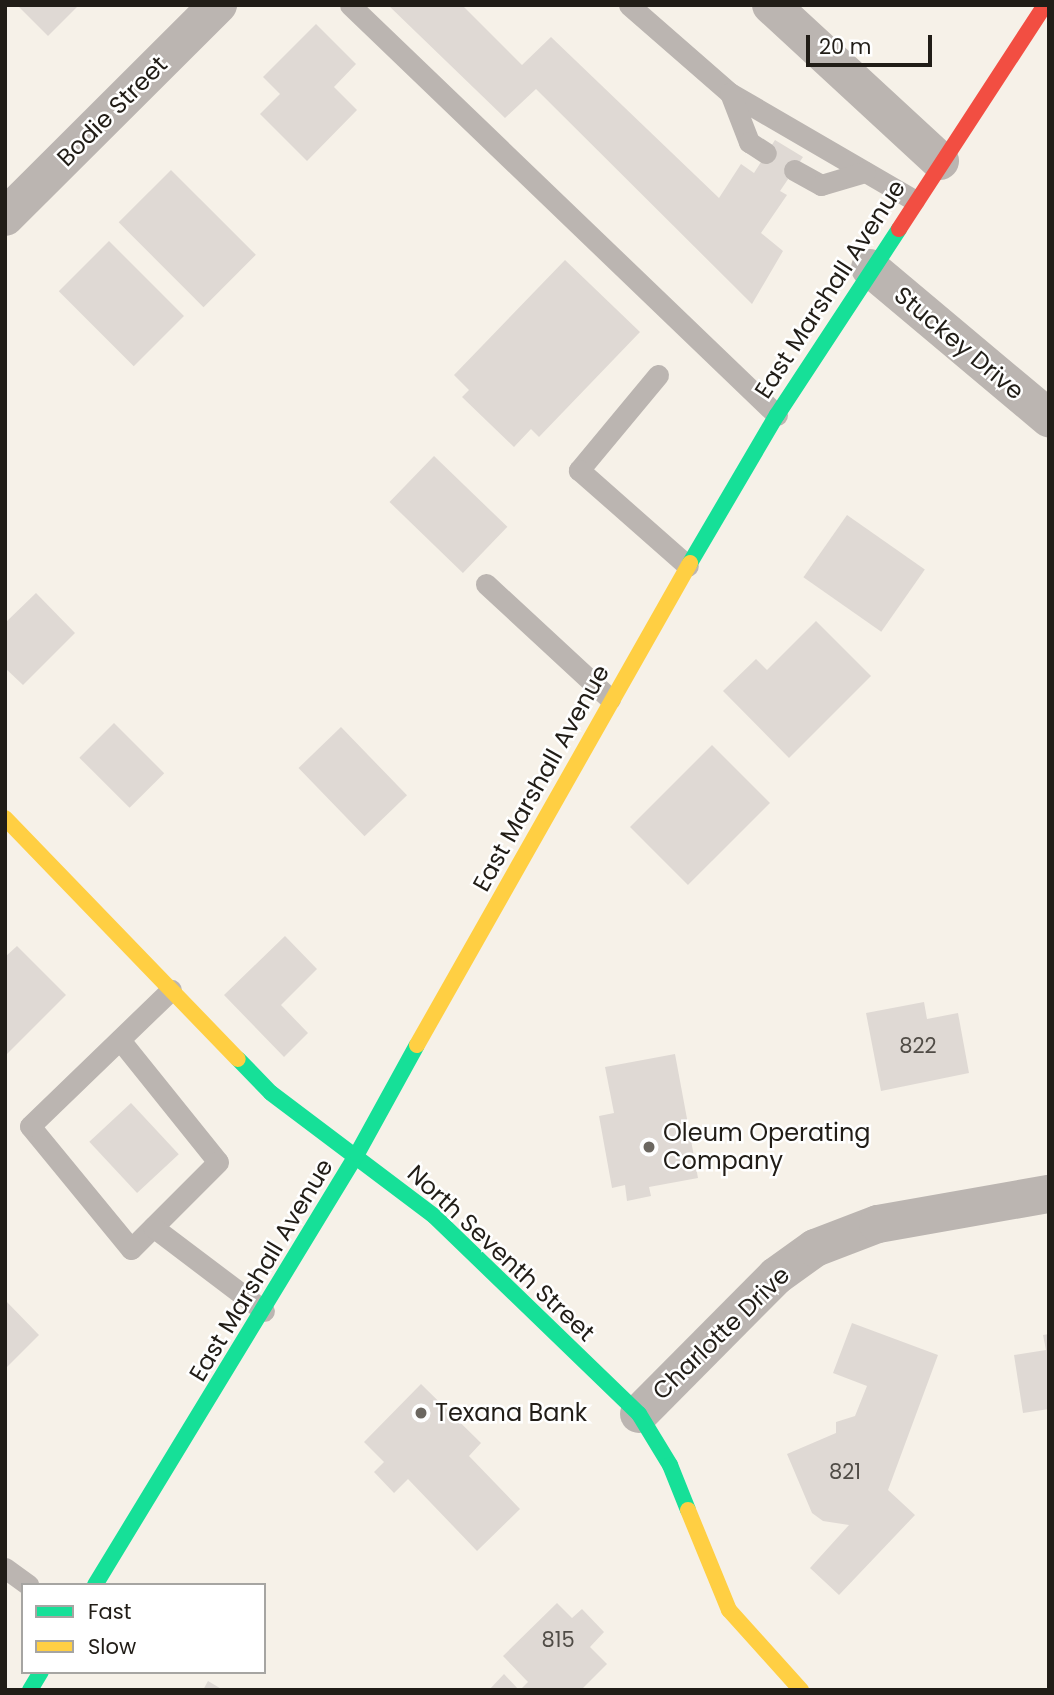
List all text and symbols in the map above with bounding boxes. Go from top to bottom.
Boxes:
scale bar [809,21,935,65]
text: 20 m [819,32,872,61]
street label: Bodie Street [51,50,173,172]
street label: East Marshall Avenue [749,174,911,404]
street label: Stuckey Drive [888,281,1030,405]
street label: East Marshall Avenue [467,660,615,896]
house number: 822 [899,1033,937,1059]
place label: Oleum Operating Company [663,1119,871,1175]
marker: Oleum Operating Company [641,1139,657,1155]
street label: East Marshall Avenue [183,1154,339,1386]
street label: North Seventh Street [402,1159,600,1347]
street label: Charlotte Drive [647,1260,795,1406]
place label: Texana Bank [435,1399,587,1427]
marker: Texana Bank [413,1405,429,1421]
house number: 821 [829,1459,861,1485]
legend [21,1583,266,1674]
text: Fast [88,1597,131,1626]
house number: 815 [541,1627,575,1653]
text: Slow [88,1632,136,1661]

